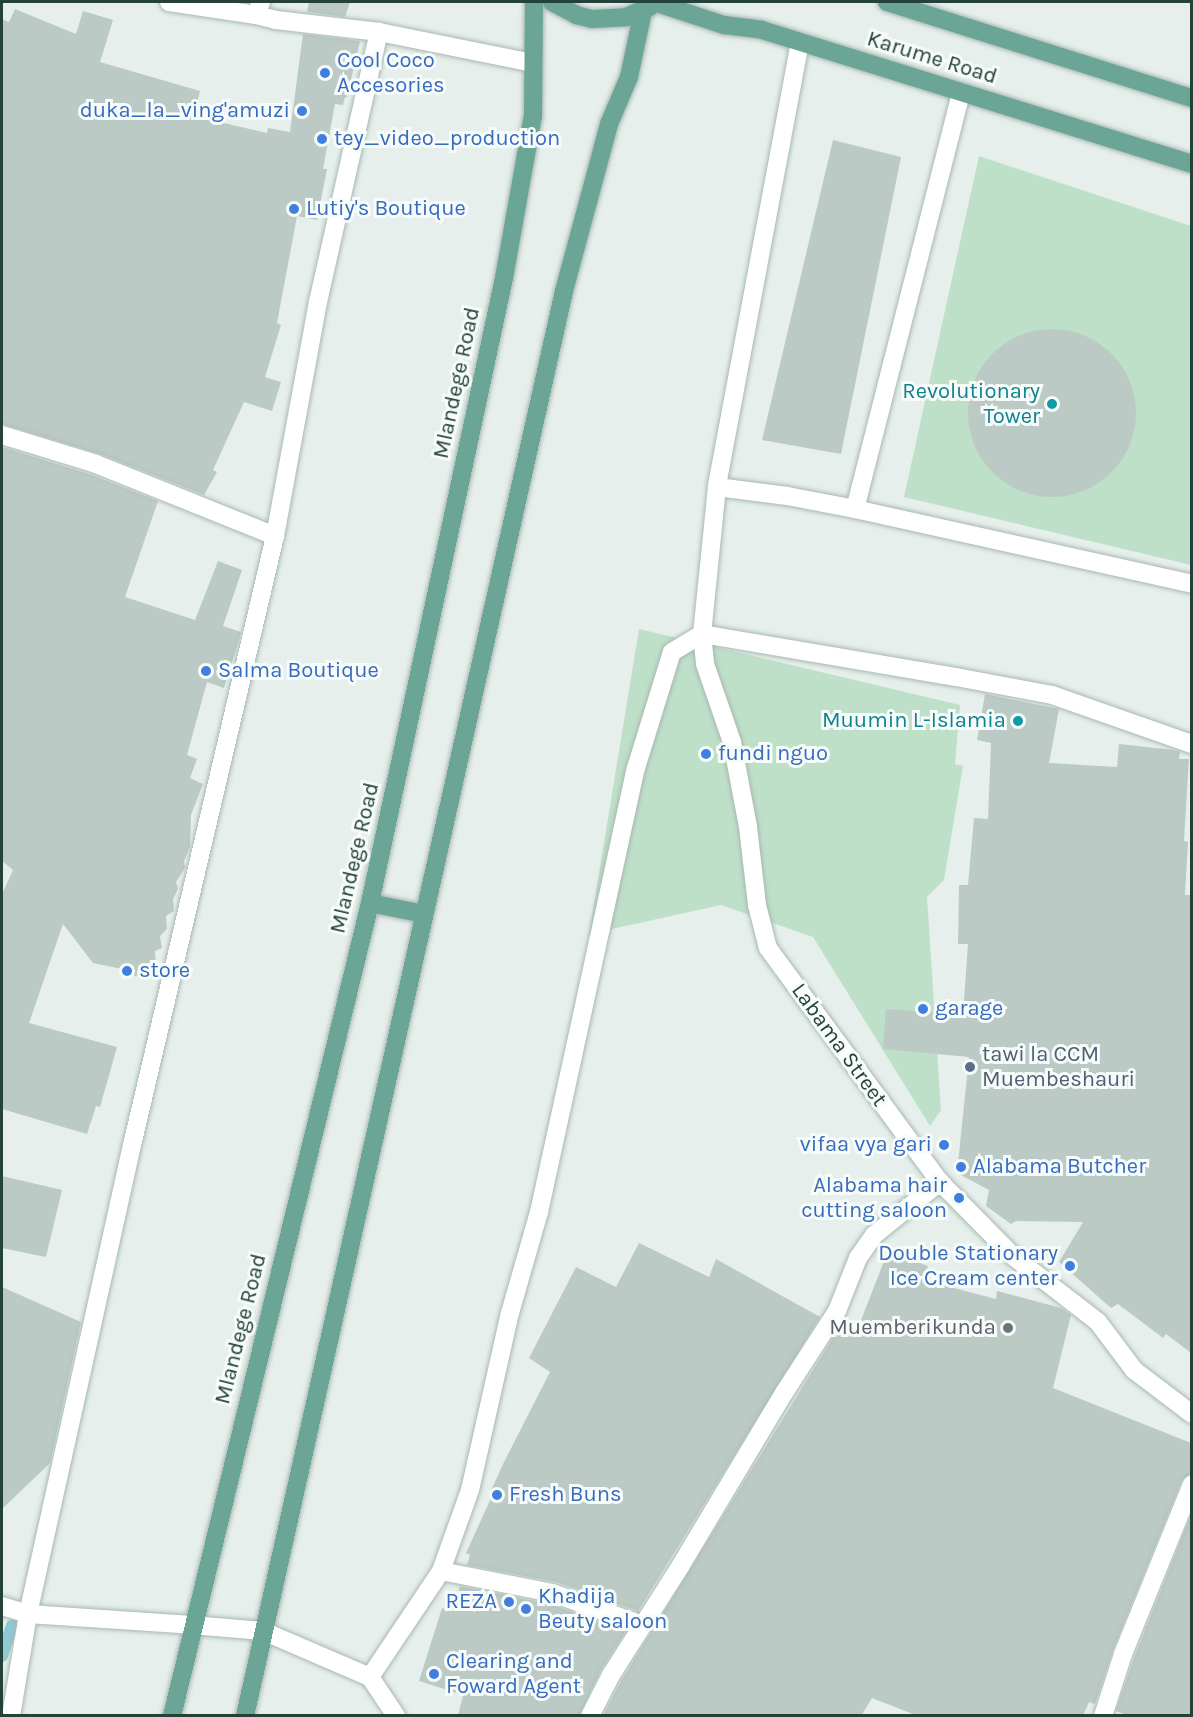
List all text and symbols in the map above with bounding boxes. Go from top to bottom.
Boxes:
street label: Karume Road [864,26,1000,90]
place label: Cool Coco Accesories [337,47,445,98]
marker: Cool Coco Accesories [318,66,332,80]
place label: duka_la_ving'amuzi [80,98,290,124]
marker: duka_la_ving'amuzi [295,104,309,118]
place label: tey_video_production [334,126,560,152]
marker: tey_video_production [315,132,329,146]
place label: Lutiy's Boutique [306,196,466,222]
marker: Lutiy's Boutique [287,202,301,216]
street label: Mlandege Road [428,305,486,461]
place label: Revolutionary Tower [902,378,1040,430]
marker: Revolutionary Tower [1045,397,1059,411]
place label: Salma Boutique [218,658,379,684]
marker: Salma Boutique [199,664,213,678]
place label: Muumin L-Islamia [822,708,1006,734]
marker: Muumin L-Islamia [1011,714,1025,728]
place label: fundi nguo [718,741,828,767]
marker: fundi nguo [699,747,713,761]
street label: Mlandege Road [325,780,385,936]
place label: store [139,958,190,984]
marker: store [120,964,134,978]
street label: Labama Street [785,978,893,1112]
place label: garage [935,996,1003,1022]
marker: garage [916,1002,930,1016]
place label: tawi la CCM Muembeshauri [982,1041,1135,1092]
marker: tawi la CCM Muembeshauri [963,1060,977,1074]
place label: vifaa vya gari [800,1132,932,1158]
marker: vifaa vya gari [937,1138,951,1152]
place label: Alabama Butcher [973,1154,1146,1180]
marker: Alabama Butcher [954,1160,968,1174]
place label: Alabama hair cutting saloon [801,1172,947,1224]
marker: Alabama hair cutting saloon [952,1191,966,1205]
place label: Double Stationary Ice Cream center [878,1240,1058,1292]
street label: Mlandege Road [210,1251,272,1407]
marker: Double Stationary Ice Cream center [1063,1259,1077,1273]
place label: Muemberikunda [829,1315,996,1341]
marker: Muemberikunda [1001,1321,1015,1335]
place label: Fresh Buns [509,1482,622,1508]
marker: Fresh Buns [490,1488,504,1502]
place label: Khadija Beuty saloon [538,1583,667,1634]
place label: REZA [446,1589,497,1615]
marker: REZA [502,1595,516,1609]
marker: Khadija Beuty saloon [519,1602,533,1616]
place label: Clearing and Foward Agent [446,1648,581,1700]
marker: Clearing and Foward Agent [427,1667,441,1681]

